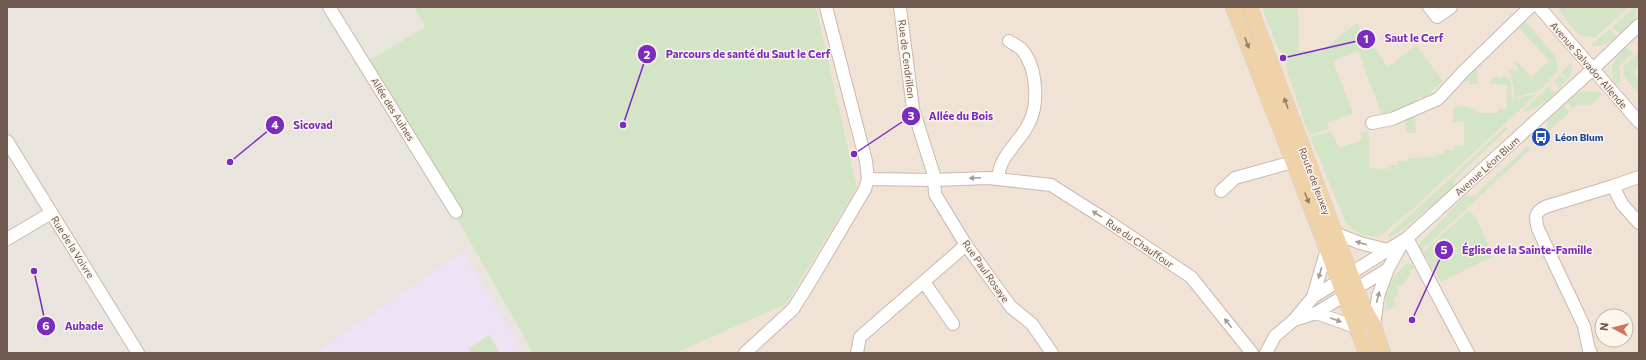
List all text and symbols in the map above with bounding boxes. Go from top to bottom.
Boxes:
street label: Rue de Cendrillon [896,19,918,99]
street label: Avenue Salvador Allende [1548,19,1630,111]
callout: Saut le Cerf [1356,27,1451,50]
text: 1 [1363,31,1369,45]
text: Saut le Cerf [1385,31,1444,44]
one-way arrow [1244,38,1250,50]
callout: Parcours de santé du Saut le Cerf [637,43,838,66]
text: 2 [644,47,651,61]
text: Parcours de santé du Saut le Cerf [666,47,831,60]
street label: Allée des Aulnes [369,75,418,143]
one-way arrow [1282,97,1288,109]
callout: Allée du Bois [901,104,1001,127]
text: 3 [908,108,915,122]
text: Allée du Bois [929,109,993,122]
callout: Sicovad [265,113,341,136]
text: 4 [271,117,279,131]
text: Sicovad [293,118,333,131]
bus stop icon: Léon Blum [1530,126,1552,148]
place label: Léon Blum [1555,131,1604,143]
street label: Avenue Léon Blum [1452,134,1522,198]
street label: Route de Jeuxey [1297,146,1333,216]
one-way arrow [969,175,981,182]
one-way arrow [1305,193,1311,205]
one-way arrow [1092,210,1102,218]
street label: Rue de la Voivre [49,214,97,280]
street label: Rue du Chauffour [1104,216,1176,270]
street label: Rue Paul Rosaye [960,238,1012,304]
callout: Église de la Sainte-Famille [1434,238,1600,261]
one-way arrow [1355,240,1367,246]
text: 5 [1441,242,1448,256]
text: Église de la Sainte-Famille [1462,242,1592,256]
one-way arrow [1317,267,1323,279]
one-way arrow [1375,291,1381,303]
north arrow [1594,308,1634,348]
callout: Aubade [36,315,111,338]
one-way arrow [1223,317,1232,328]
one-way arrow [1331,317,1343,323]
text: 6 [42,318,50,332]
text: Aubade [65,319,104,332]
text: N [1597,322,1611,332]

